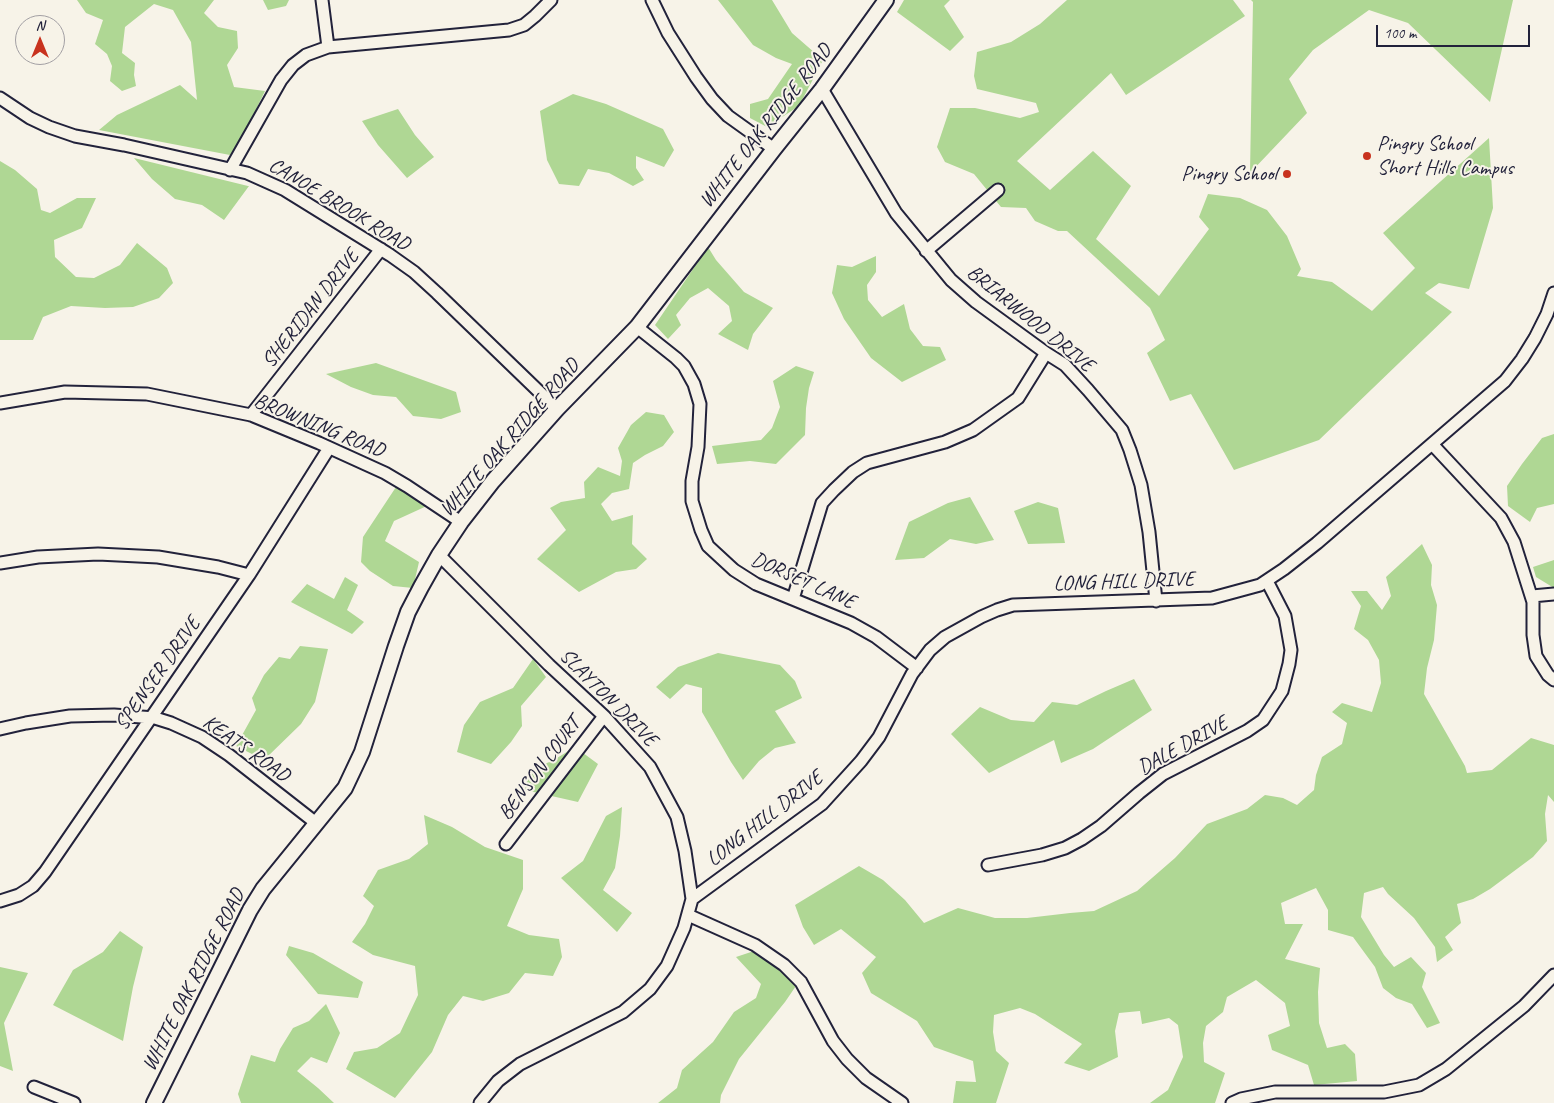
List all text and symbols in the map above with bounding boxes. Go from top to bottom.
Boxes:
north arrow [15,15,65,65]
scale bar [1379,15,1533,47]
text: N [36,17,44,34]
text: 100 m [1384,24,1416,43]
street label: WHITE OAK RIDGE ROAD [694,39,838,213]
place label: Pingry School Short Hills Campus [1377,131,1513,181]
marker: Pingry School Short Hills Campus [1361,150,1373,162]
street label: CANOE BROOK ROAD [264,153,414,257]
place label: Pingry School [1181,161,1277,187]
marker: Pingry School [1281,168,1293,180]
street label: SHERIDAN DRIVE [257,245,365,373]
street label: BRIARWOOD DRIVE [961,260,1099,378]
street label: WHITE OAK RIDGE ROAD [435,354,585,522]
street label: BROWNING ROAD [250,388,388,464]
street label: DORSET LANE [747,547,859,615]
street label: LONG HILL DRIVE [1053,567,1195,597]
street label: SPENSER DRIVE [110,612,206,736]
street label: SLAYTON DRIVE [554,644,662,752]
street label: KEATS ROAD [198,710,294,788]
street label: DALE DRIVE [1134,711,1232,781]
street label: BENSON COURT [493,713,587,825]
street label: LONG HILL DRIVE [702,766,828,872]
street label: WHITE OAK RIDGE ROAD [137,885,251,1075]

